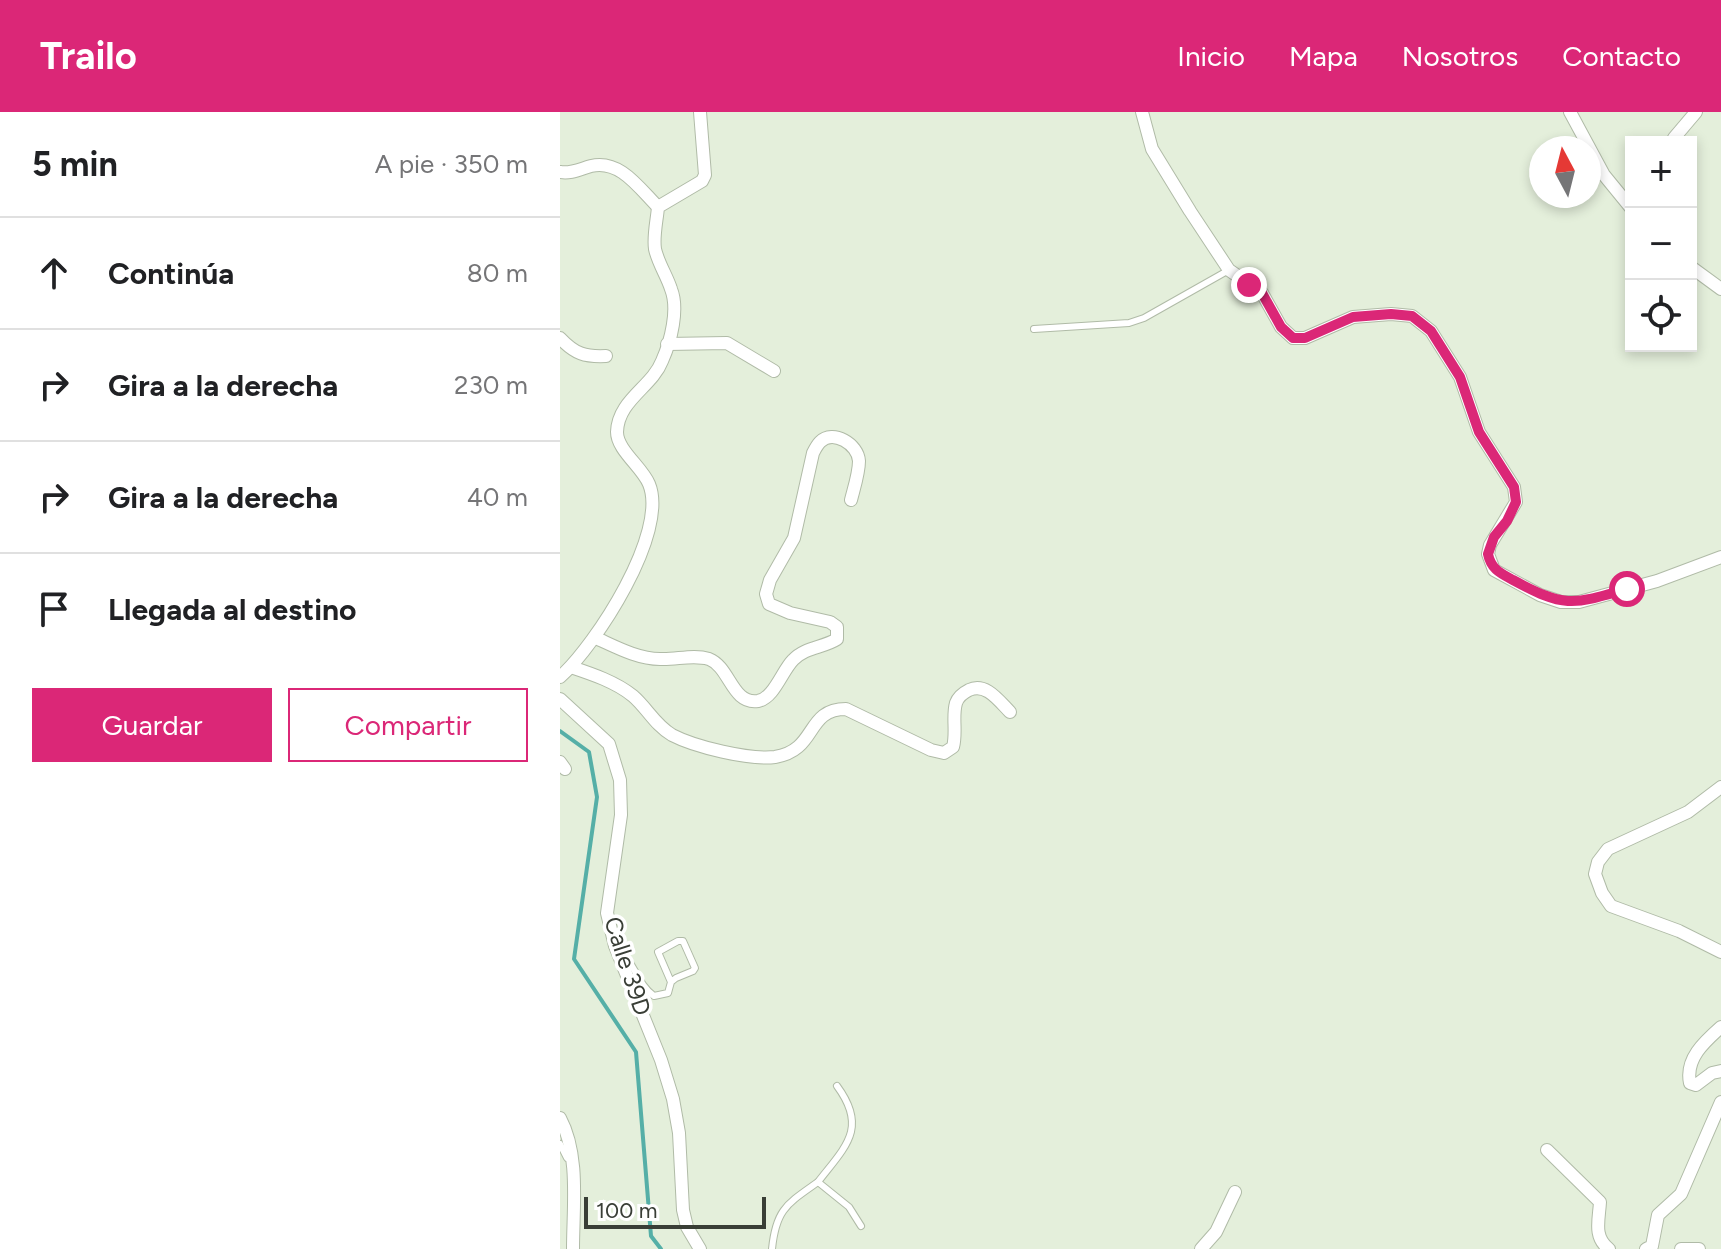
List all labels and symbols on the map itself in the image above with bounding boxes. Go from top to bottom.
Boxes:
north arrow [1529,136,1601,208]
route end [1231,267,1267,303]
route start [1609,571,1645,607]
street label: Calle 39D [598,913,658,1019]
scale bar [584,1193,766,1229]

